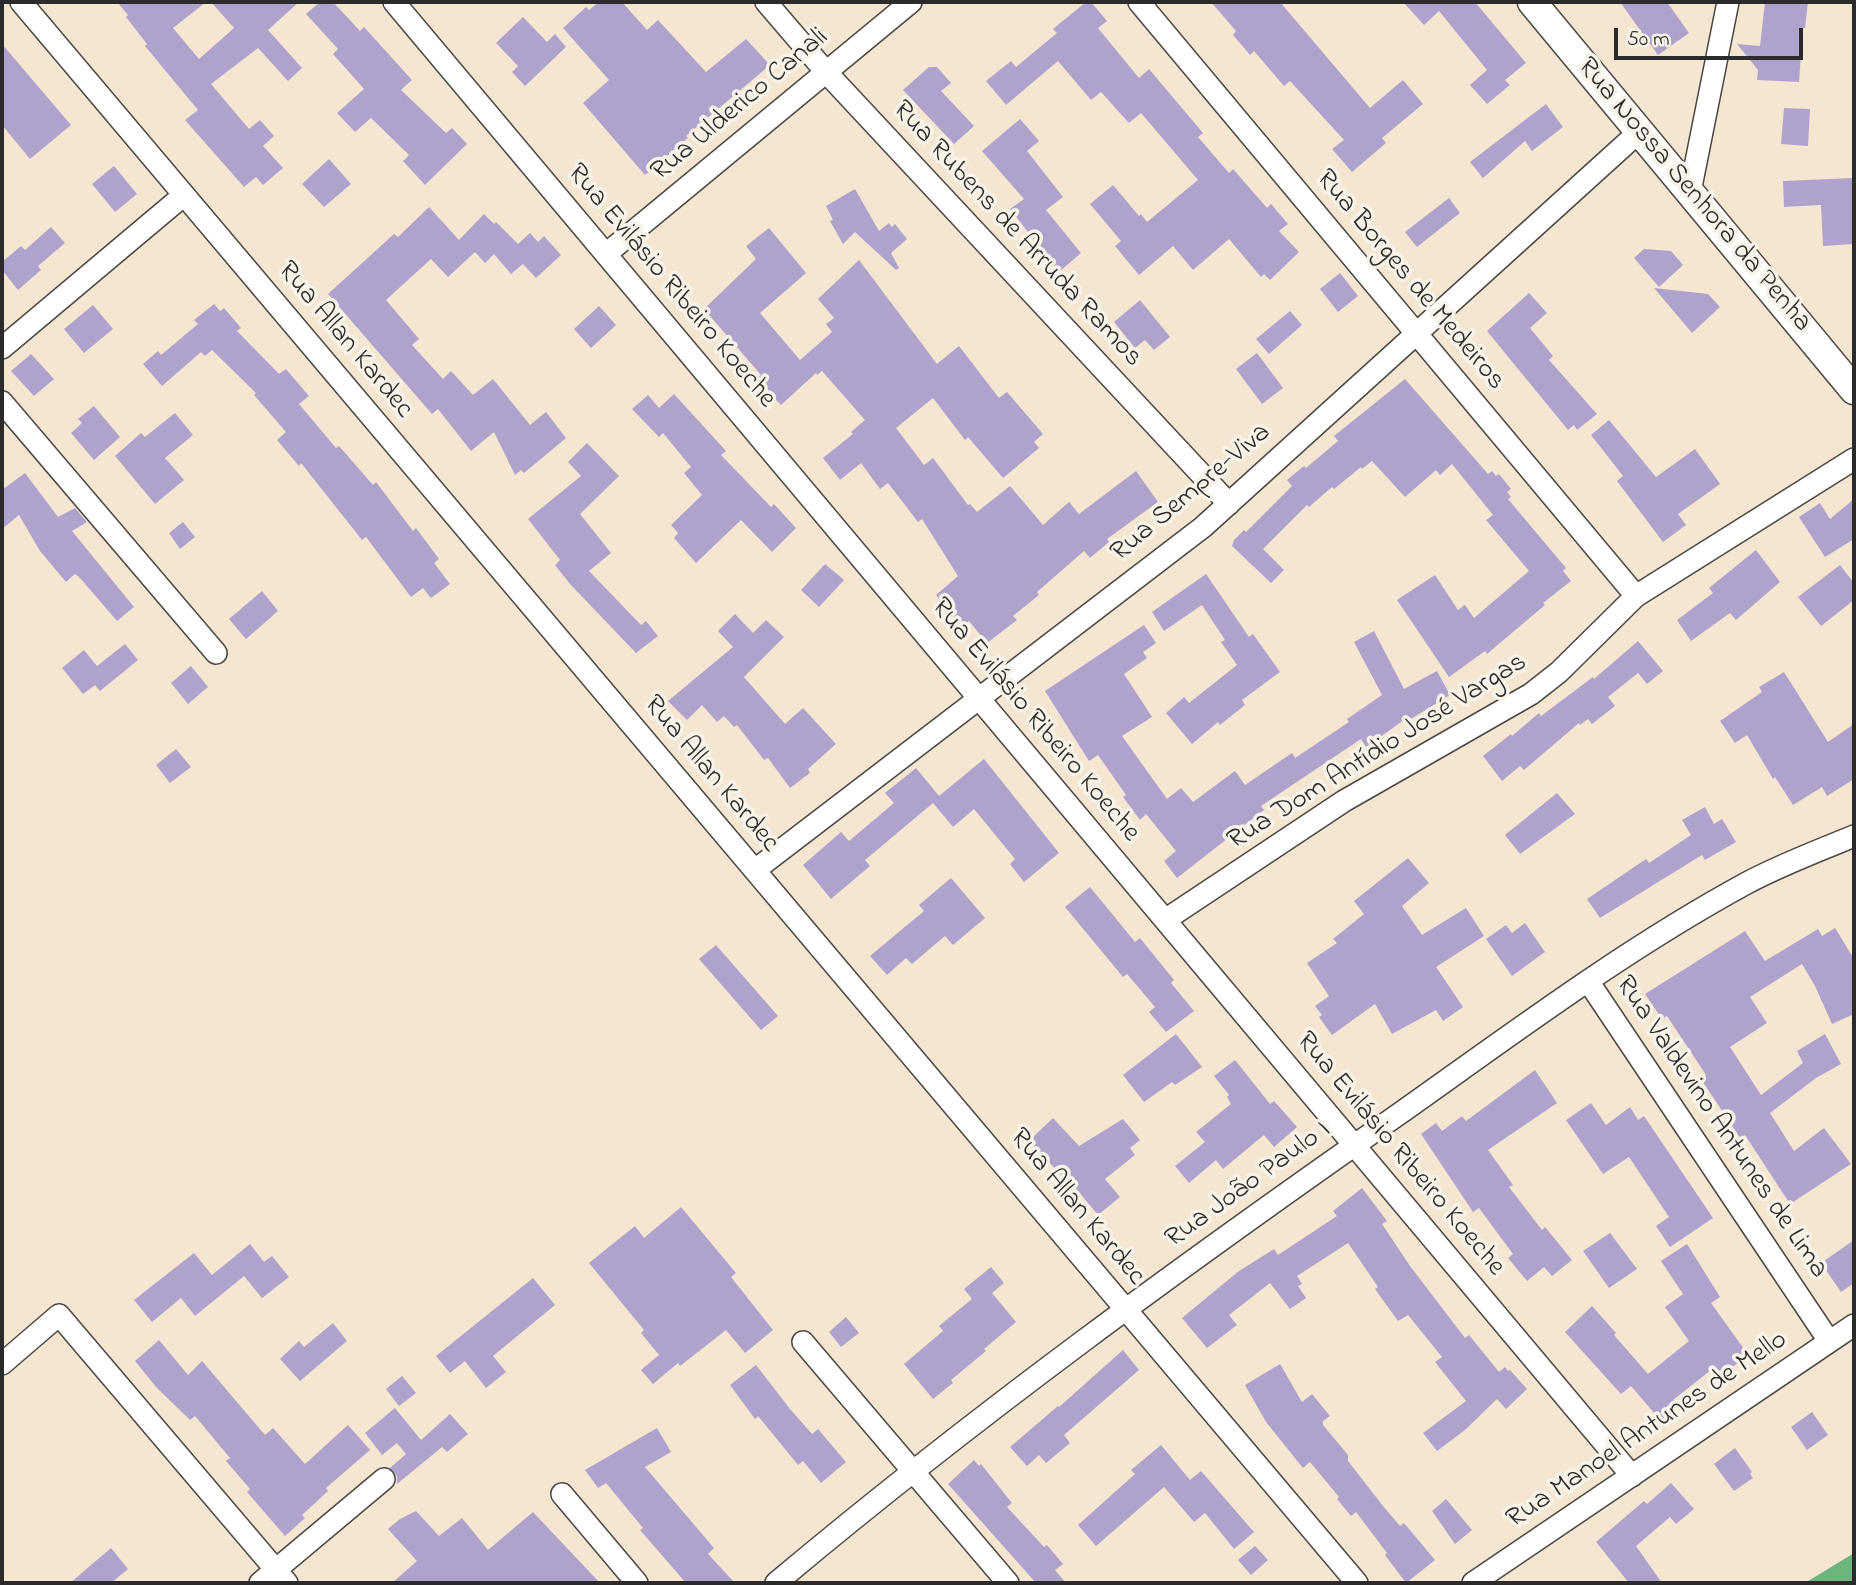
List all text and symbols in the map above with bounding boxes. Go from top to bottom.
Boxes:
scale bar [1618,14,1807,58]
street label: Rua Ulderico Canali [646,22,836,190]
text: 50 m [1627,25,1670,55]
street label: Rua Nossa Senhora da Penha [1568,52,1818,340]
street label: Rua Rubens de Arruda Ramos [884,95,1148,375]
street label: Rua Evilásio Ribeiro Koeche [558,158,782,416]
street label: Rua Borges de Medeiros [1307,164,1511,398]
street label: Rua Allan Kardec [269,256,419,426]
street label: Rua Sempre-Viva [1105,417,1279,571]
street label: Rua Evilásio Ribeiro Koeche [922,592,1146,850]
street label: Rua Dom Antídio José Vargas [1222,647,1534,859]
street label: Rua Allan Kardec [635,690,785,860]
street label: Rua Valdevino Antunes de Lima [1606,970,1834,1286]
street label: Rua Evilásio Ribeiro Koeche [1287,1026,1511,1284]
street label: Rua João Paulo I [1160,1115,1338,1257]
street label: Rua Allan Kardec [1001,1123,1151,1293]
street label: Rua Manoel Antunes de Mello [1501,1325,1795,1537]

